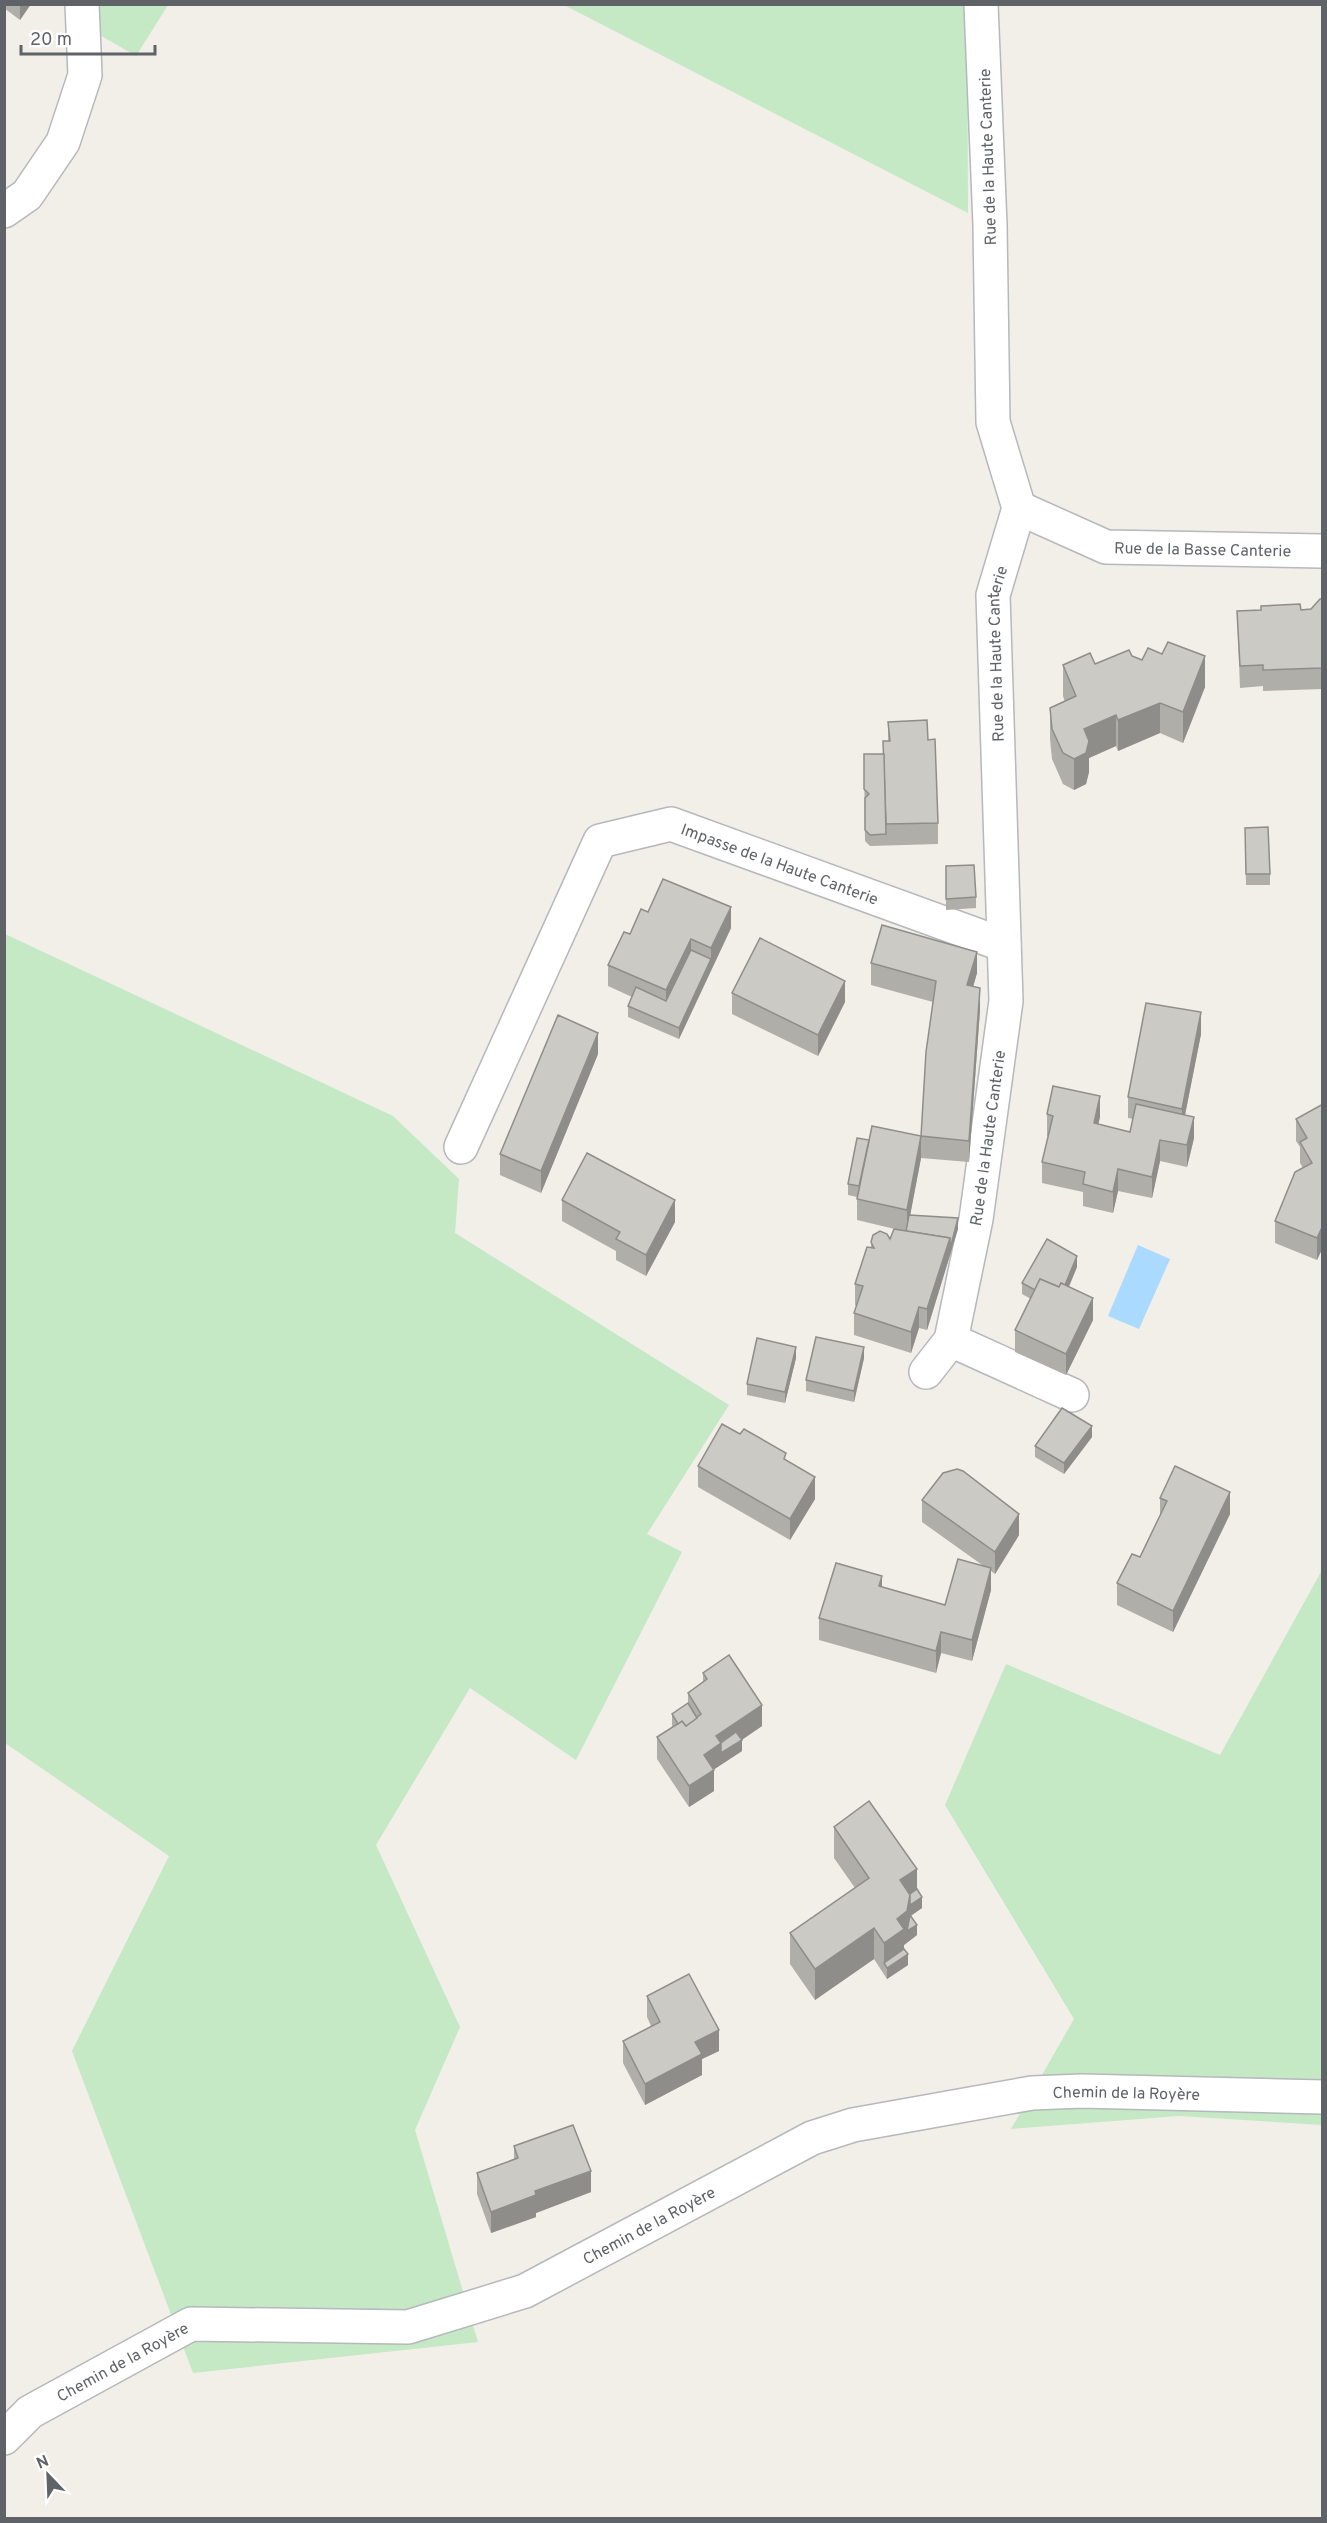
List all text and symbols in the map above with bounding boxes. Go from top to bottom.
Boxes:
scale bar [21,18,154,56]
text: 20 m [30,29,72,52]
street label: Rue de la Haute Canterie [976,68,1002,246]
street label: Rue de la Basse Canterie [1114,539,1291,562]
street label: Rue de la Haute Canterie [985,564,1013,742]
street label: Impasse de la Haute Canterie [678,820,881,910]
street label: Rue de la Haute Canterie [967,1049,1011,1228]
street label: Chemin de la Royère [1052,2083,1200,2106]
street label: Chemin de la Royère [580,2183,720,2270]
street label: Chemin de la Royère [54,2319,193,2407]
north arrow [18,2445,78,2505]
text: N [34,2452,52,2474]

